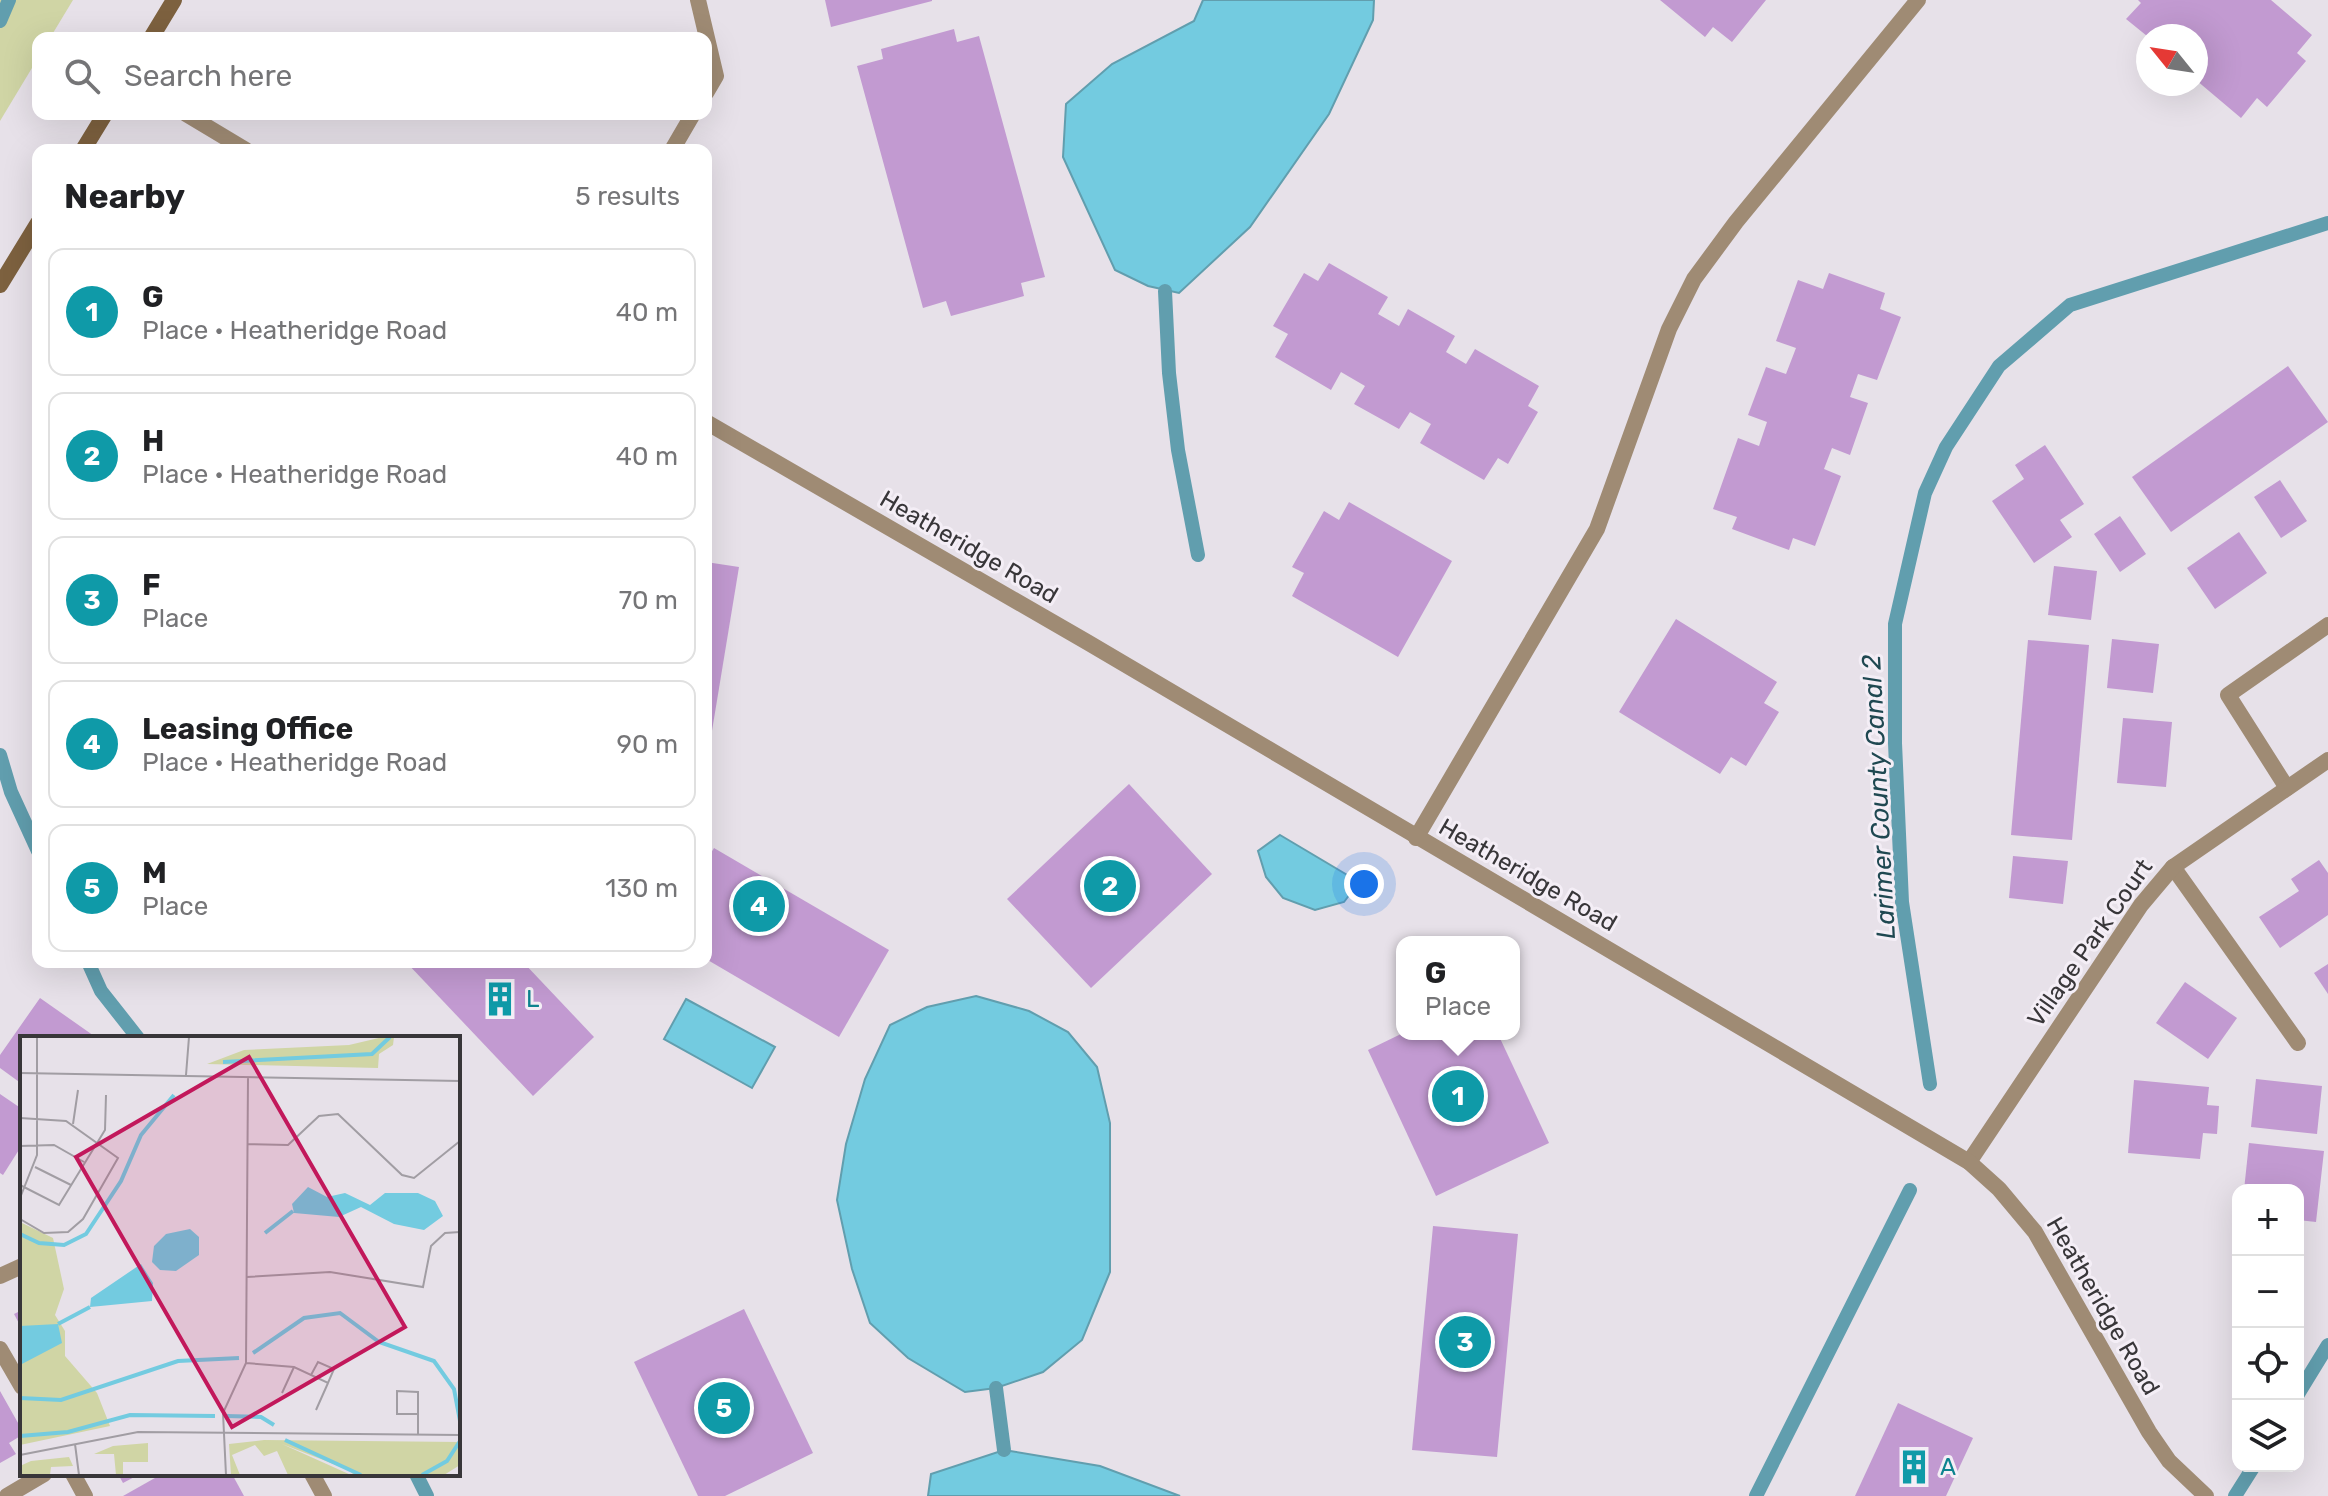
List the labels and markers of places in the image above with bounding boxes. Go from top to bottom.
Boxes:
pin: 2 [1084,856,1136,916]
pin: 4 [733,876,785,936]
building icon: L [481,980,519,1018]
place label: L [526,985,540,1013]
pin: 1 [1432,1066,1484,1126]
pin: 3 [1439,1312,1491,1372]
pin: 5 [698,1378,750,1438]
building icon: A [1895,1448,1933,1486]
place label: A [1940,1453,1956,1481]

